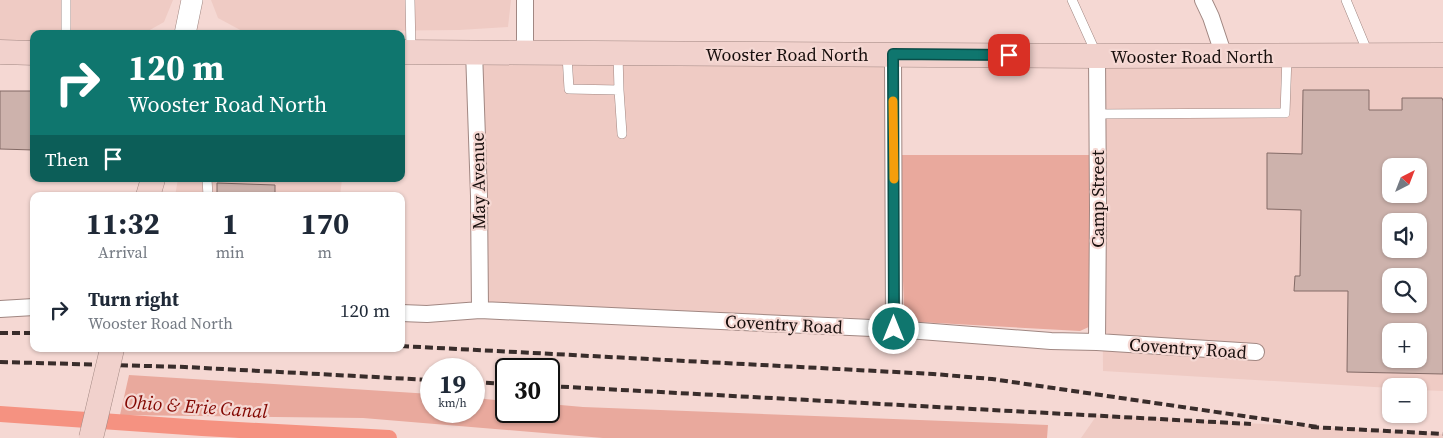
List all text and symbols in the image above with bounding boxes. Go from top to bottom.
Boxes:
pin [988,34,1030,76]
icon: arrive [995,41,1023,69]
street label: Wooster Road North [706,42,869,67]
text: 120 m [128,44,224,92]
street label: Wooster Road North [1111,44,1274,69]
icon: right [45,50,110,115]
text: Wooster Road North [128,89,327,119]
street label: May Avenue [465,132,491,230]
icon: arrive [99,145,127,173]
text: Then [45,146,89,172]
street label: Camp Street [1085,150,1110,248]
north arrow [1382,158,1428,202]
map controls [1382,158,1427,423]
text: 11:32 [86,203,160,244]
text: 1 [222,203,238,244]
text: 170 [300,203,349,244]
button: sound [1382,213,1427,258]
text: Arrival [98,241,148,263]
text: min [216,241,245,263]
text: m [318,241,332,263]
button: search [1382,268,1427,313]
text: Turn right [88,286,179,312]
icon: right [45,296,73,324]
text: 120 m [340,297,390,323]
position arrow [867,302,919,354]
street label: Coventry Road [725,308,843,340]
text: Wooster Road North [88,312,233,334]
button: + [1382,323,1427,368]
street label: Coventry Road [1128,331,1248,365]
speed limit sign: 30 [495,358,560,423]
text: 19 [439,367,466,401]
button: − [1382,378,1427,423]
water label: Ohio & Erie Canal [124,388,269,424]
text: km/h [438,395,467,411]

